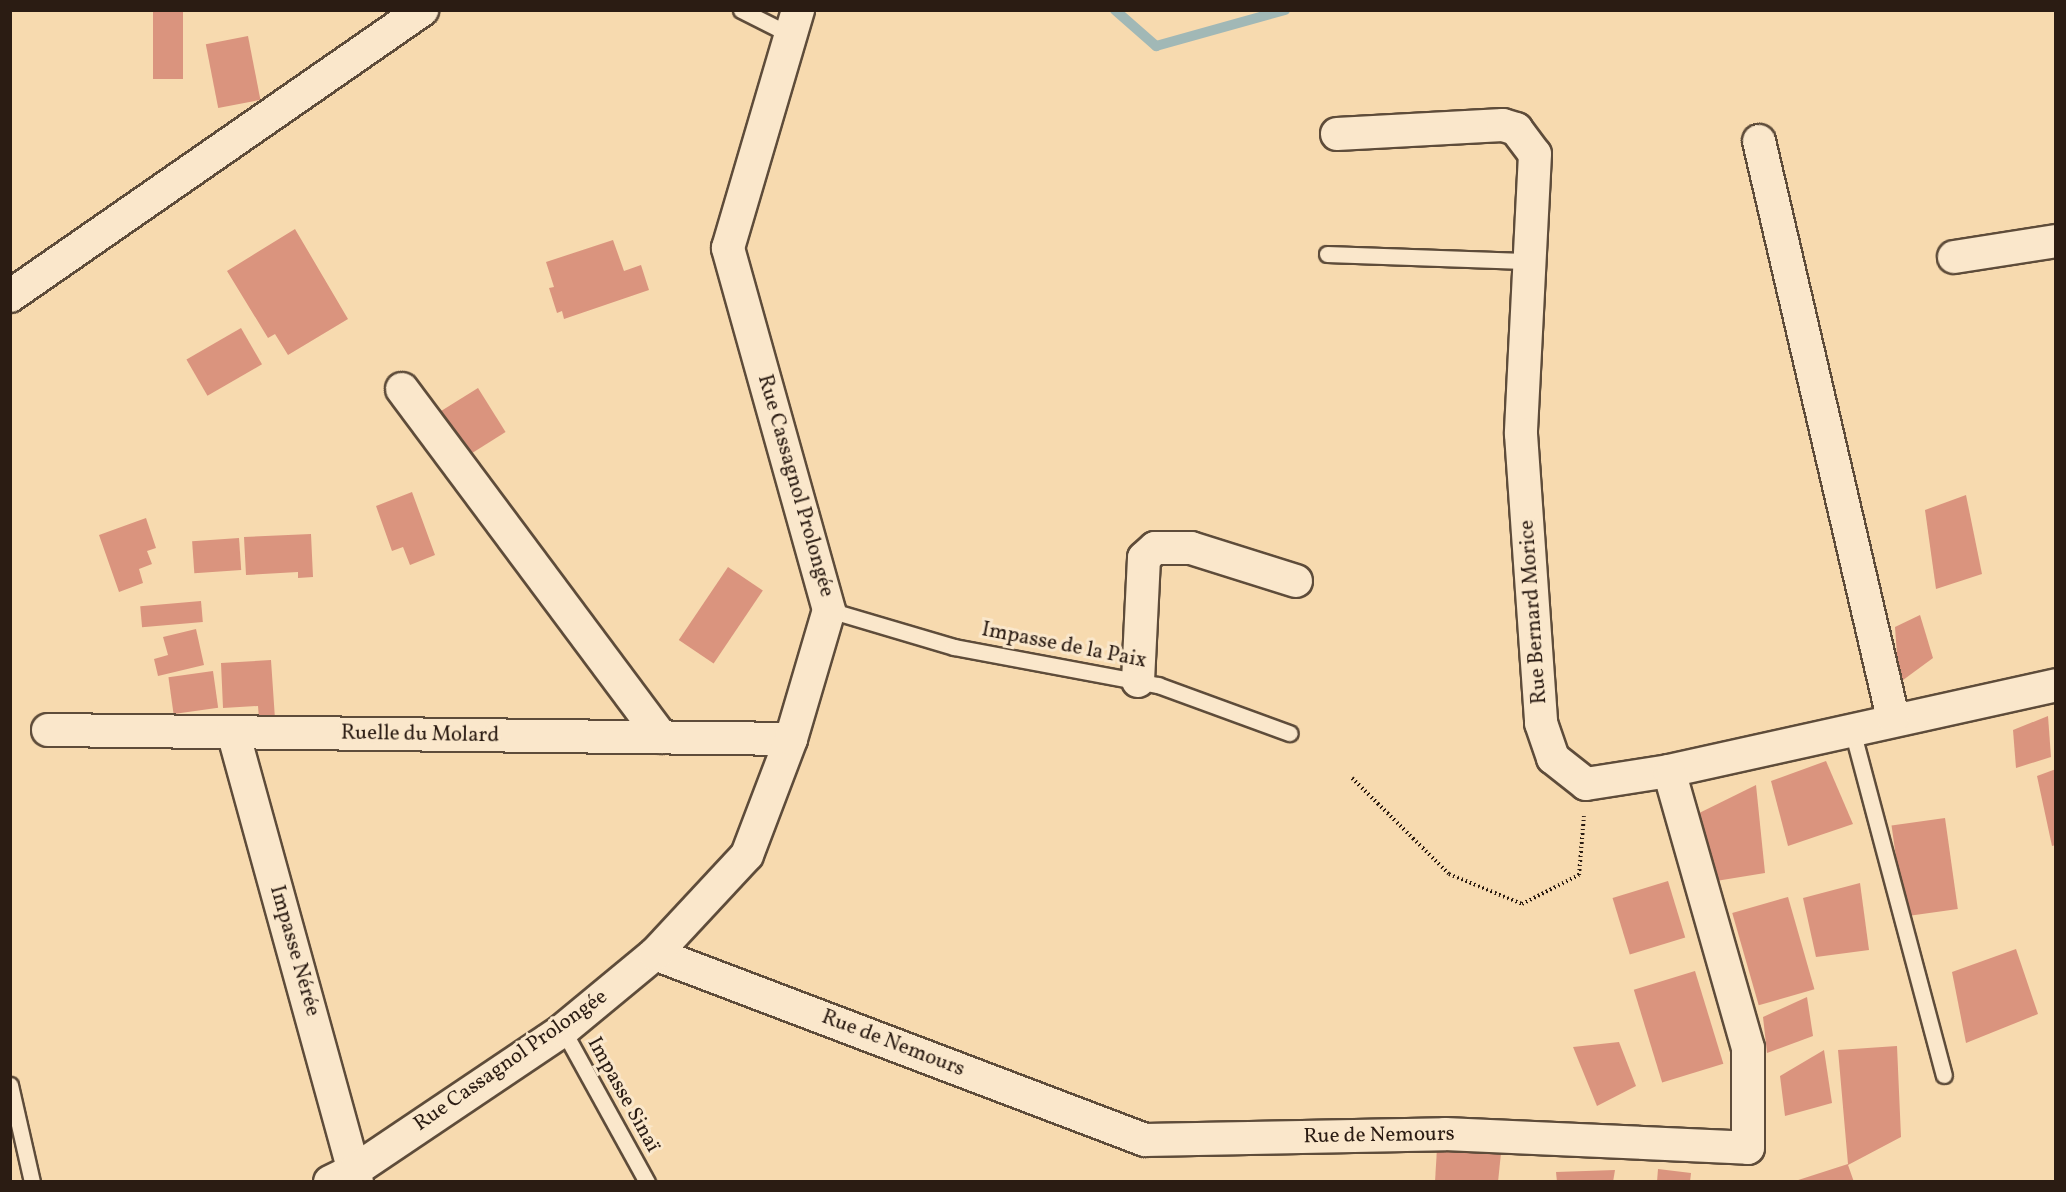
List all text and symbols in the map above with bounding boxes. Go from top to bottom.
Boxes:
street label: Rue Cassagnol Prolongée [751,372,839,600]
street label: Rue Bernard Morice [1515,519,1553,705]
street label: Impasse de la Paix [979,618,1149,674]
street label: Ruelle du Molard [341,721,499,749]
street label: Impasse Nérée [263,883,325,1019]
street label: Rue Cassagnol Prolongée [409,985,613,1137]
street label: Rue de Nemours [818,1005,968,1083]
street label: Impasse Sinaï [581,1033,665,1157]
street label: Rue de Nemours [1303,1122,1455,1150]

